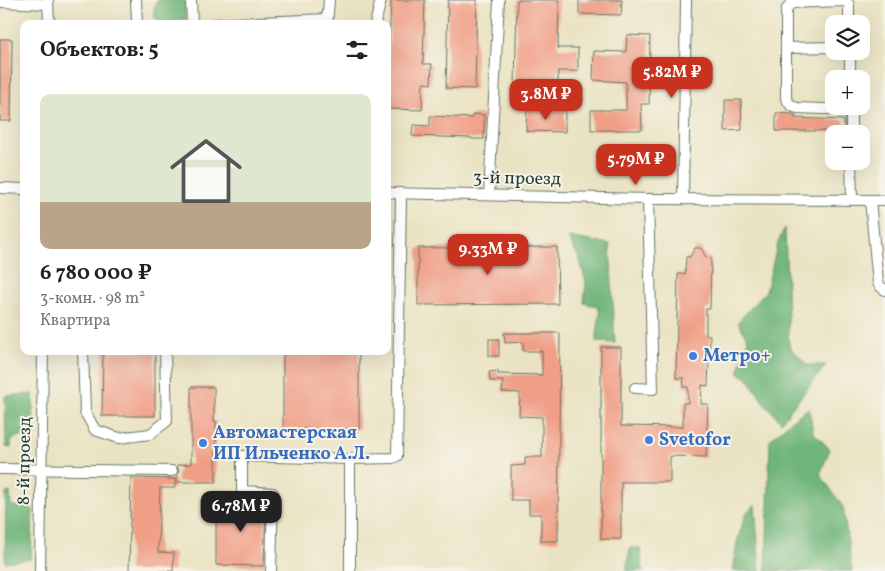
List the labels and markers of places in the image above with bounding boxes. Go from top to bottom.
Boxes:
pin: 5.82M ₽ [626,56,718,99]
pin: 3.8M ₽ [505,78,587,121]
pin: 5.79M ₽ [590,144,682,186]
pin: 9.33M ₽ [442,234,534,276]
place label: Метро+ [703,344,771,369]
marker: Метро+ [687,350,699,362]
place label: Автомастерская ИП Ильченко А.Л. [213,421,370,467]
place label: Svetofor [659,428,731,453]
marker: Svetofor [643,434,655,446]
marker: Автомастерская ИП Ильченко А.Л. [197,437,209,449]
pin: 6.78M ₽ [195,490,287,533]

